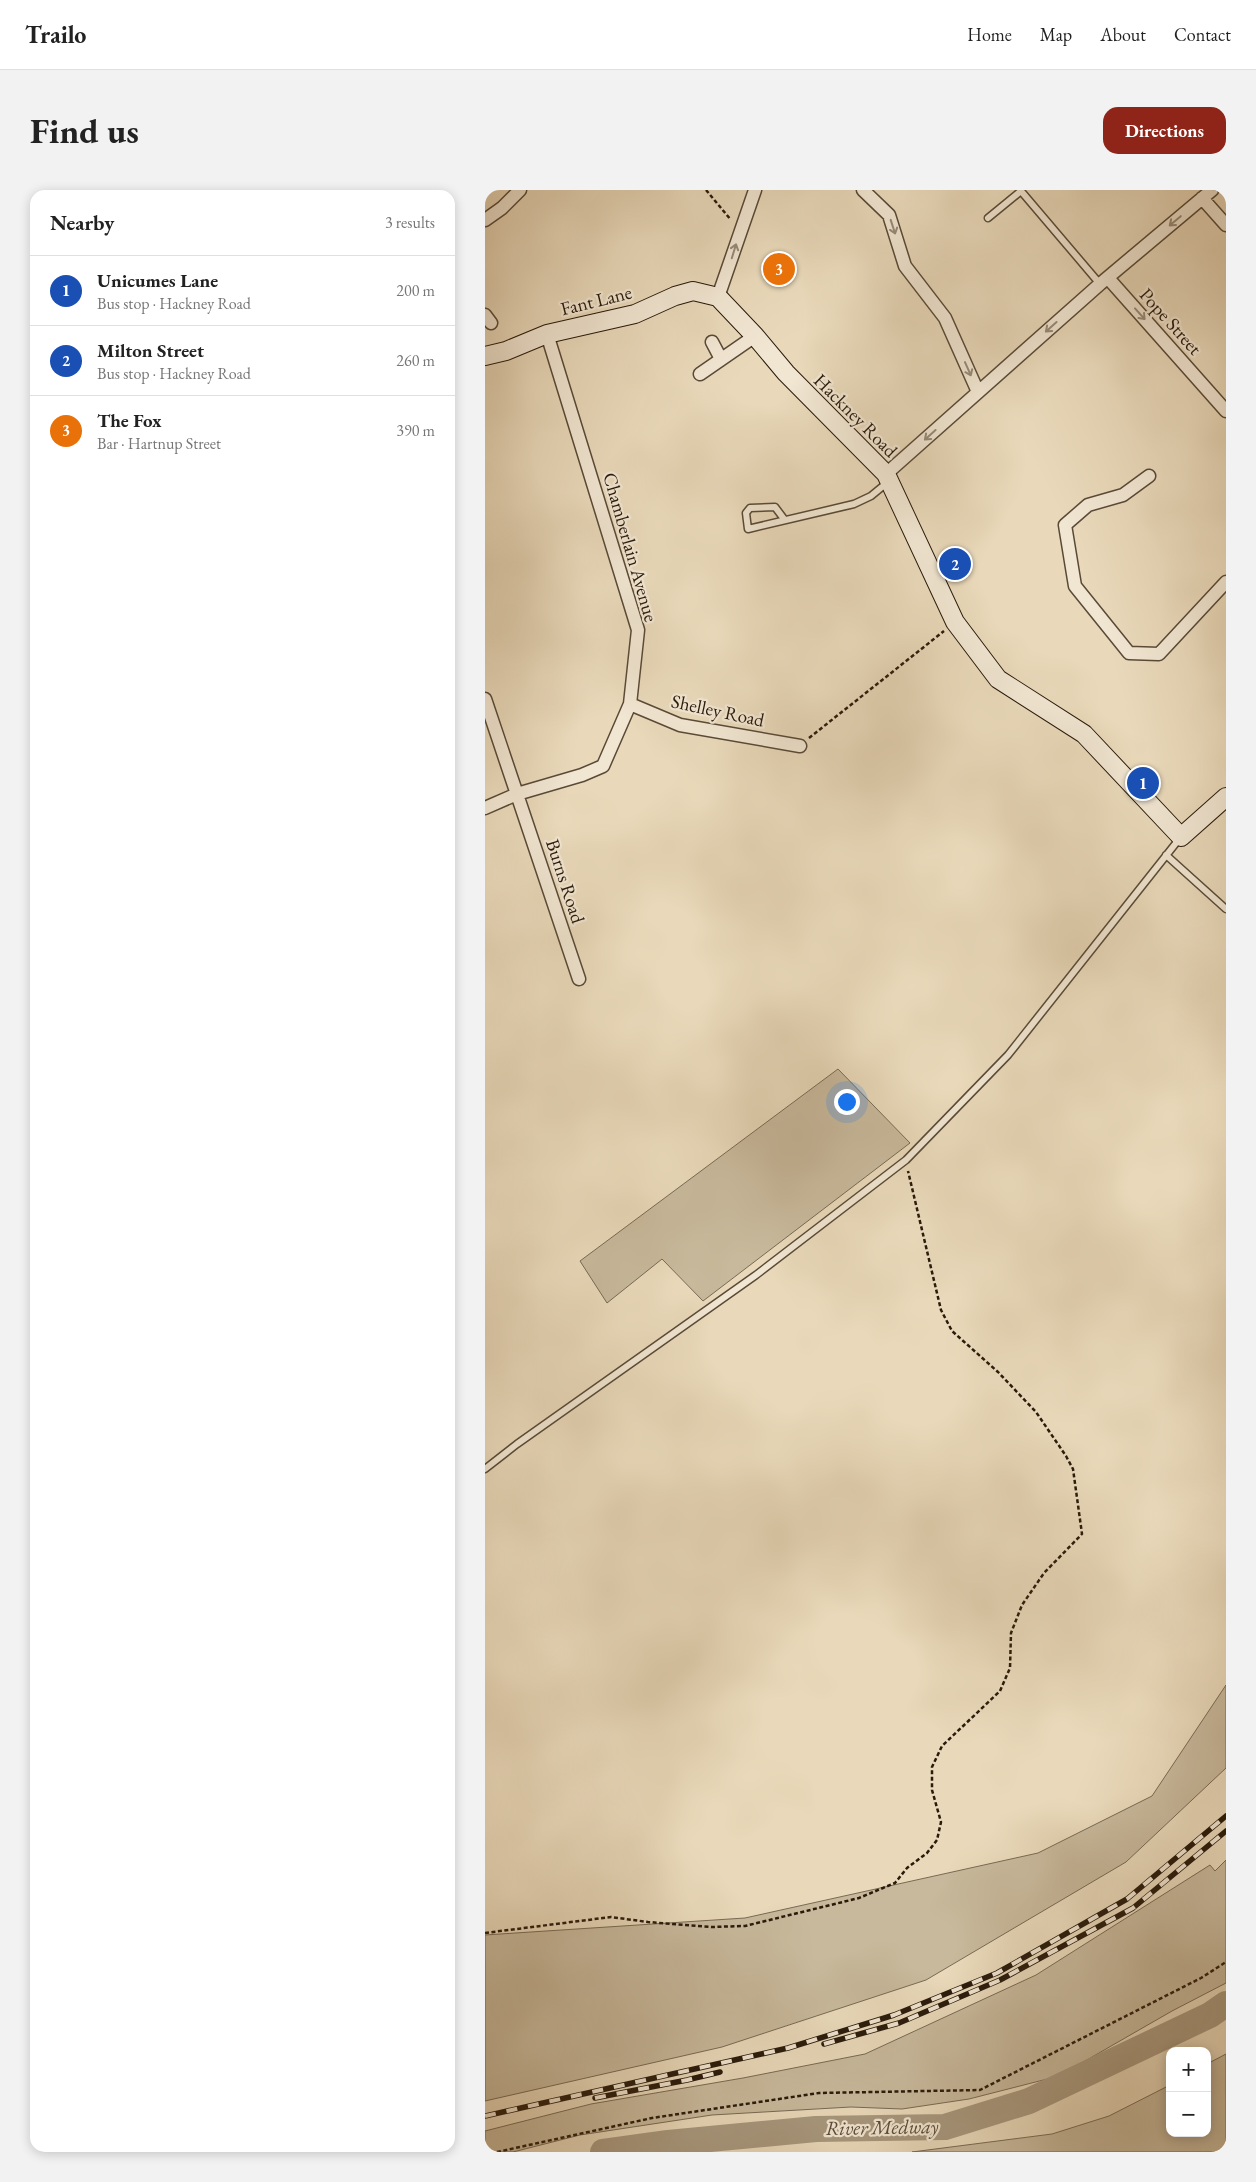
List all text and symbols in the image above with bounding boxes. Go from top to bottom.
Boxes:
text: Trailo [25,19,86,50]
text: Home [967,23,1012,46]
text: Map [1040,23,1072,46]
text: About [1100,23,1146,46]
text: Contact [1174,23,1231,46]
button: Directions [1103,107,1226,154]
text: Find us [30,108,139,153]
text: Nearby [50,209,114,236]
text: 3 results [385,212,435,233]
one-way arrow [1168,216,1181,227]
one-way arrow [889,219,898,234]
one-way arrow [729,243,739,259]
pin: 3 [763,250,795,288]
text: Unicumes Lane [97,268,218,293]
text: 1 [62,280,70,301]
text: 200 m [396,280,435,301]
street label: Fant Lane [558,280,634,321]
street label: Pope Street [1134,283,1207,360]
text: Bus stop · Hackney Road [97,293,251,314]
one-way arrow [1134,308,1146,321]
one-way arrow [1045,321,1058,333]
text: Milton Street [97,338,204,363]
text: 2 [62,350,70,371]
text: 260 m [396,350,435,371]
one-way arrow [964,361,974,376]
text: Bus stop · Hackney Road [97,363,251,384]
street label: Hackney Road [808,368,903,463]
text: The Fox [97,408,162,433]
text: 3 [62,420,70,441]
text: 390 m [396,420,435,441]
one-way arrow [923,429,936,441]
text: Bar · Hartnup Street [97,433,221,454]
street label: Chamberlain Avenue [597,470,664,625]
pin: 2 [939,545,971,583]
street label: Shelley Road [669,688,767,733]
pin: 1 [1127,764,1159,802]
street label: Burns Road [540,836,591,927]
your location [834,1089,860,1115]
map controls [1166,2047,1211,2137]
button: + [1166,2047,1211,2092]
button: − [1166,2092,1211,2137]
water label: River Medway [825,2113,939,2141]

